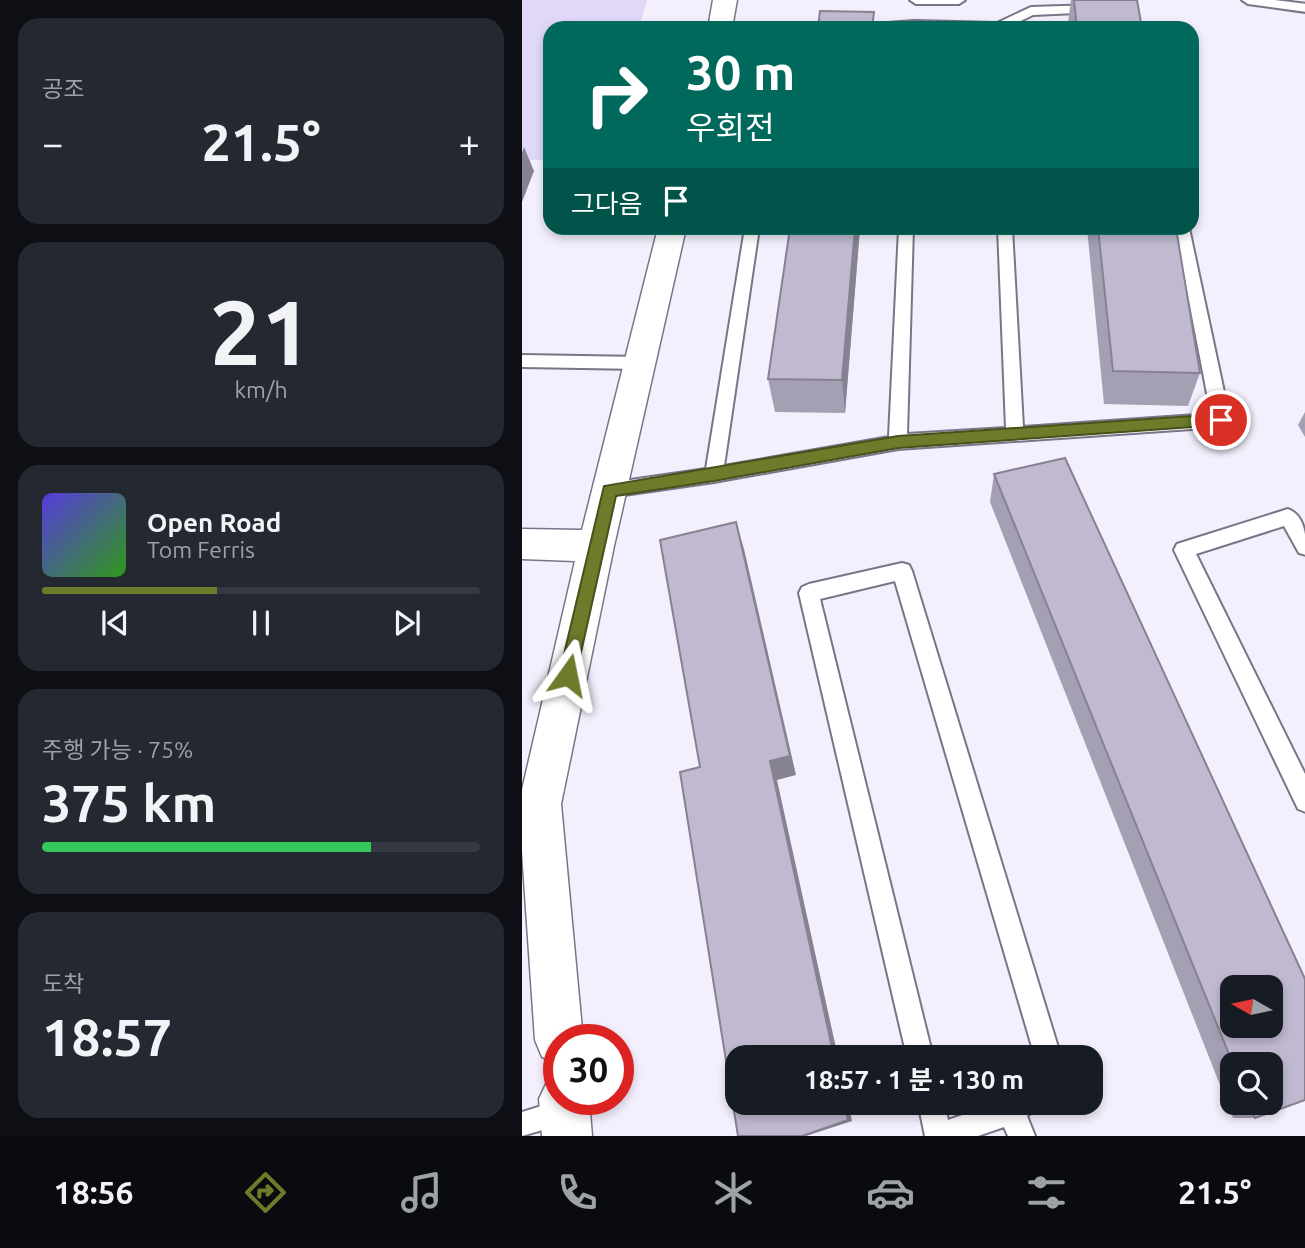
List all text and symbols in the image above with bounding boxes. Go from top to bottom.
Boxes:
text: 30 m [686,44,795,99]
icon: right [571,49,662,140]
text: 공조 [42,76,84,101]
text: 우회전 [686,109,774,145]
text: 21.5° [201,113,321,171]
text: − [42,122,63,164]
text: + [459,122,480,164]
icon: arrive [657,182,695,220]
text: 그다음 [571,189,643,218]
text: 21 [210,280,312,382]
text: km/h [234,377,288,402]
pin [1191,390,1251,450]
icon: arrive [1202,401,1240,439]
text: Open Road [147,508,281,537]
text: Tom Ferris [147,537,255,562]
icon: previous [96,604,134,642]
icon: pause [242,604,280,642]
icon: next [388,604,426,642]
position arrow [531,638,605,712]
text: 주행 가능 · 75% [42,737,193,762]
text: 375 km [42,774,216,832]
text: 도착 [42,971,84,996]
north arrow [1220,975,1283,1038]
map controls [1220,975,1283,1115]
text: 18:57 [42,1008,172,1066]
speed limit sign: 30 [543,1024,634,1115]
button: search [1220,1052,1283,1115]
text: 18:57 · 1 분 · 130 m [804,1065,1024,1094]
icon: directions [241,1168,290,1217]
icon: music [397,1168,446,1217]
icon: phone [553,1168,602,1217]
icon: climate [709,1168,758,1217]
icon: car [866,1168,915,1217]
icon: filters [1022,1168,1071,1217]
text: 18:56 [54,1174,134,1210]
text: 21.5° [1178,1174,1251,1210]

